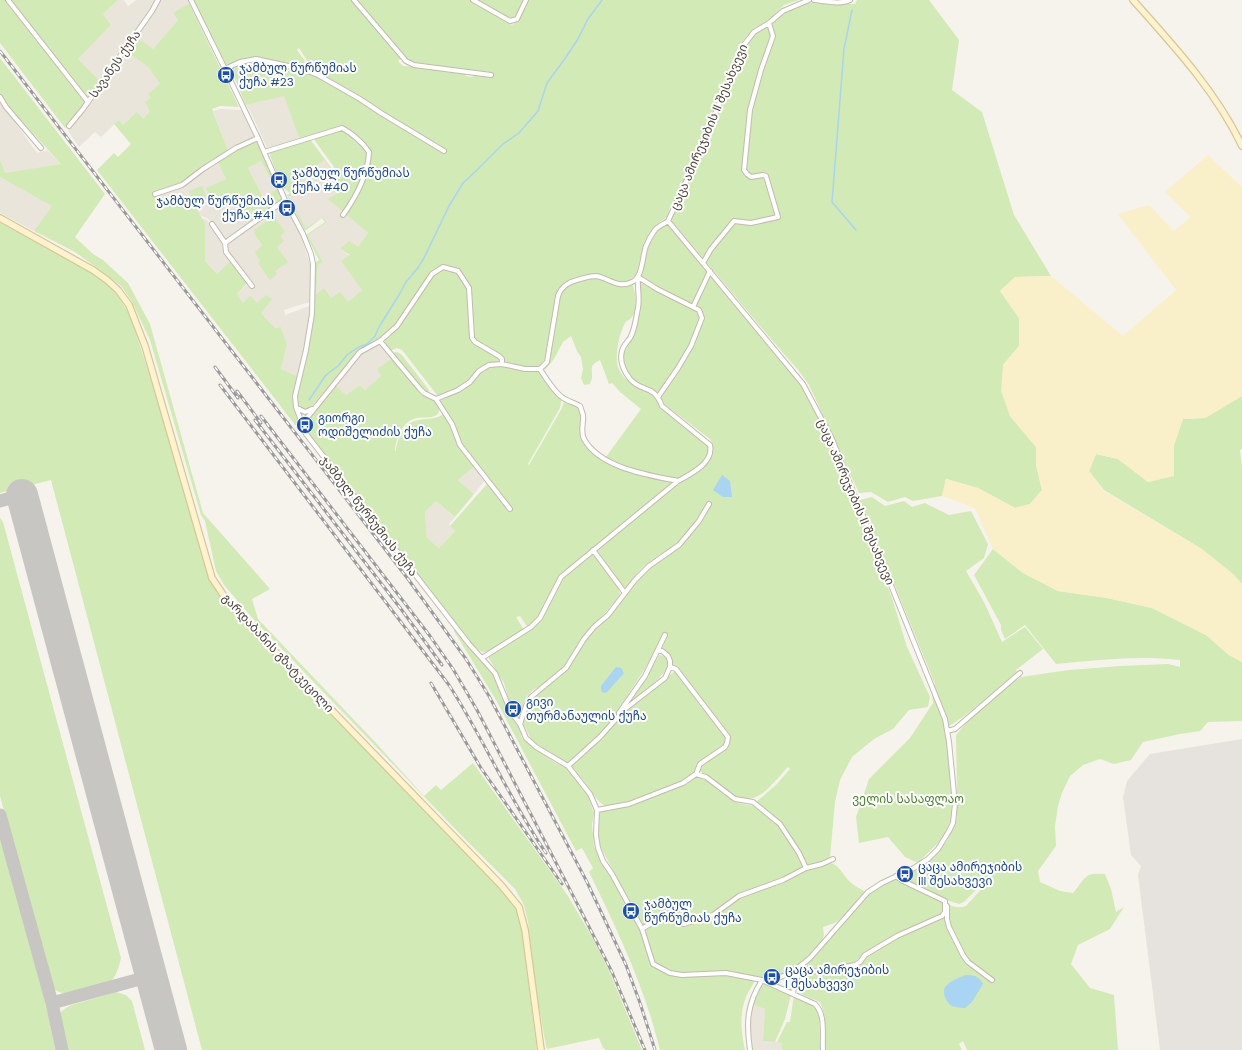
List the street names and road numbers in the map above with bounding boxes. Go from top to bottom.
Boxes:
street label: სავანეს ქუჩა [86,27,144,101]
street label: ცაცა ამირეჯიბის II შესახვევი [667,41,751,212]
street label: ცაცა ამირეჯიბის II შესახვევი [814,417,898,588]
street label: ჯამბულ წურწუმიას ქუჩა [317,452,421,580]
street label: გარდაბანის გზატკეცილი [219,590,338,716]

